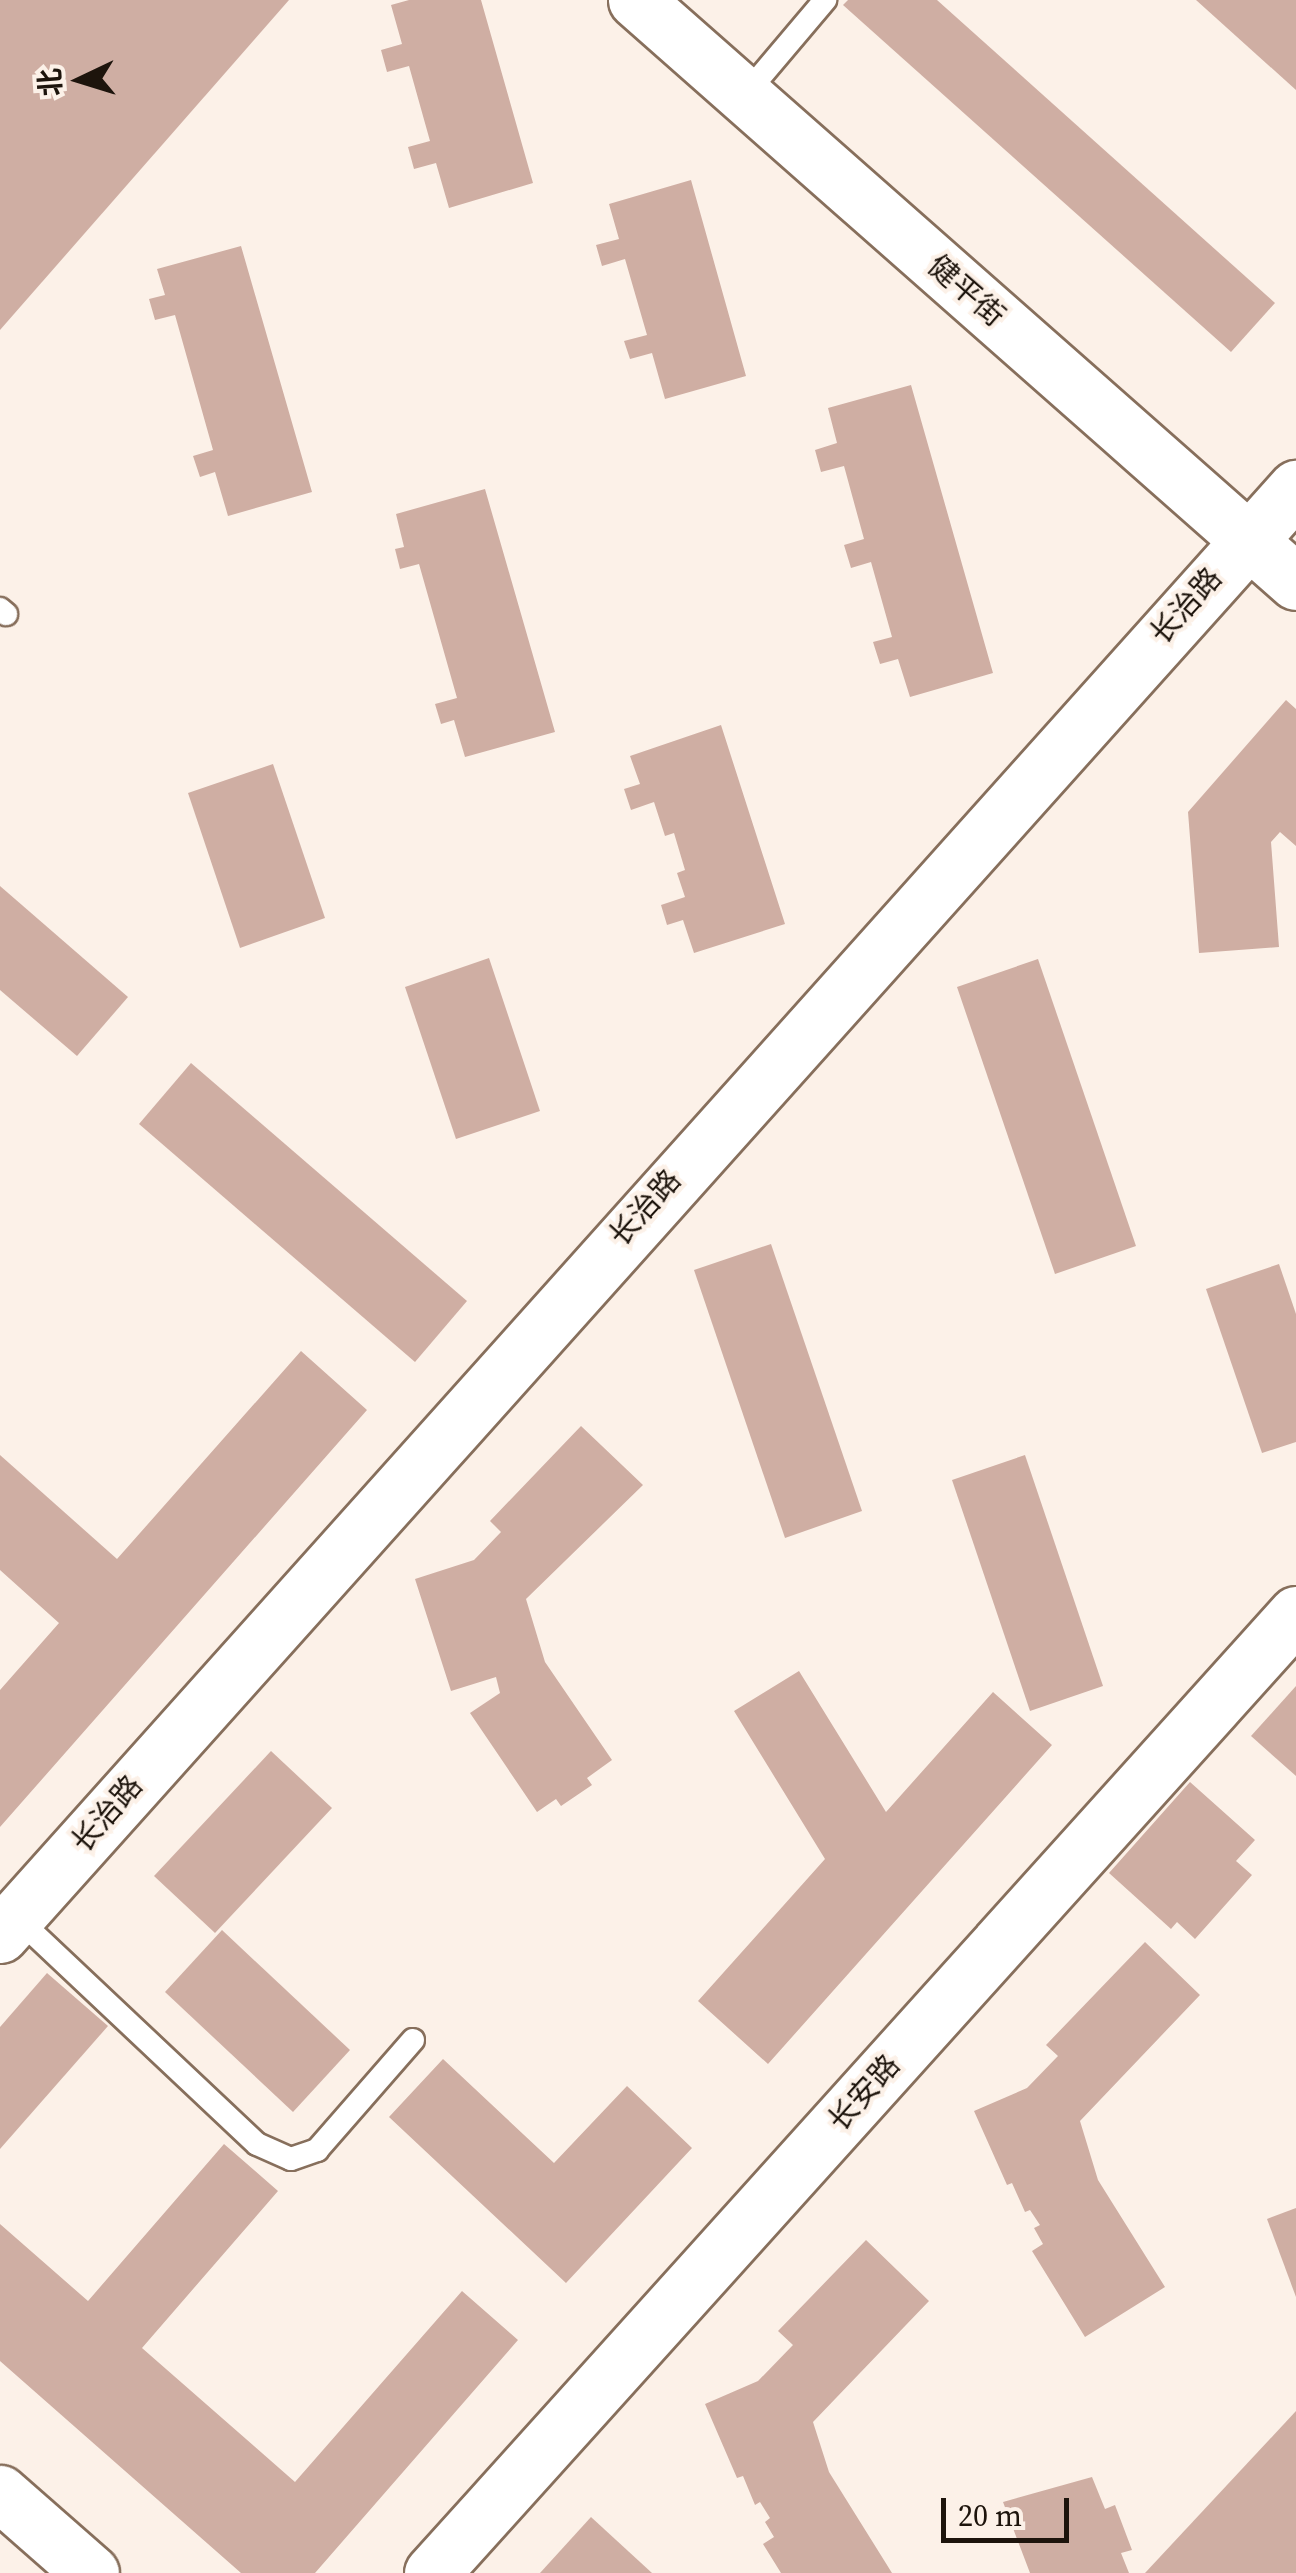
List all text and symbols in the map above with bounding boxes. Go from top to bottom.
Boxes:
north arrow [30,30,130,130]
text: 北 [30,67,70,97]
street label: 健平街 [920,248,1012,334]
street label: 长治路 [1143,561,1229,651]
street label: 长治路 [602,1163,688,1253]
street label: 长治路 [64,1768,150,1860]
street label: 长安路 [821,2048,907,2138]
scale bar [946,2478,1074,2540]
text: 20 m [958,2495,1022,2536]

